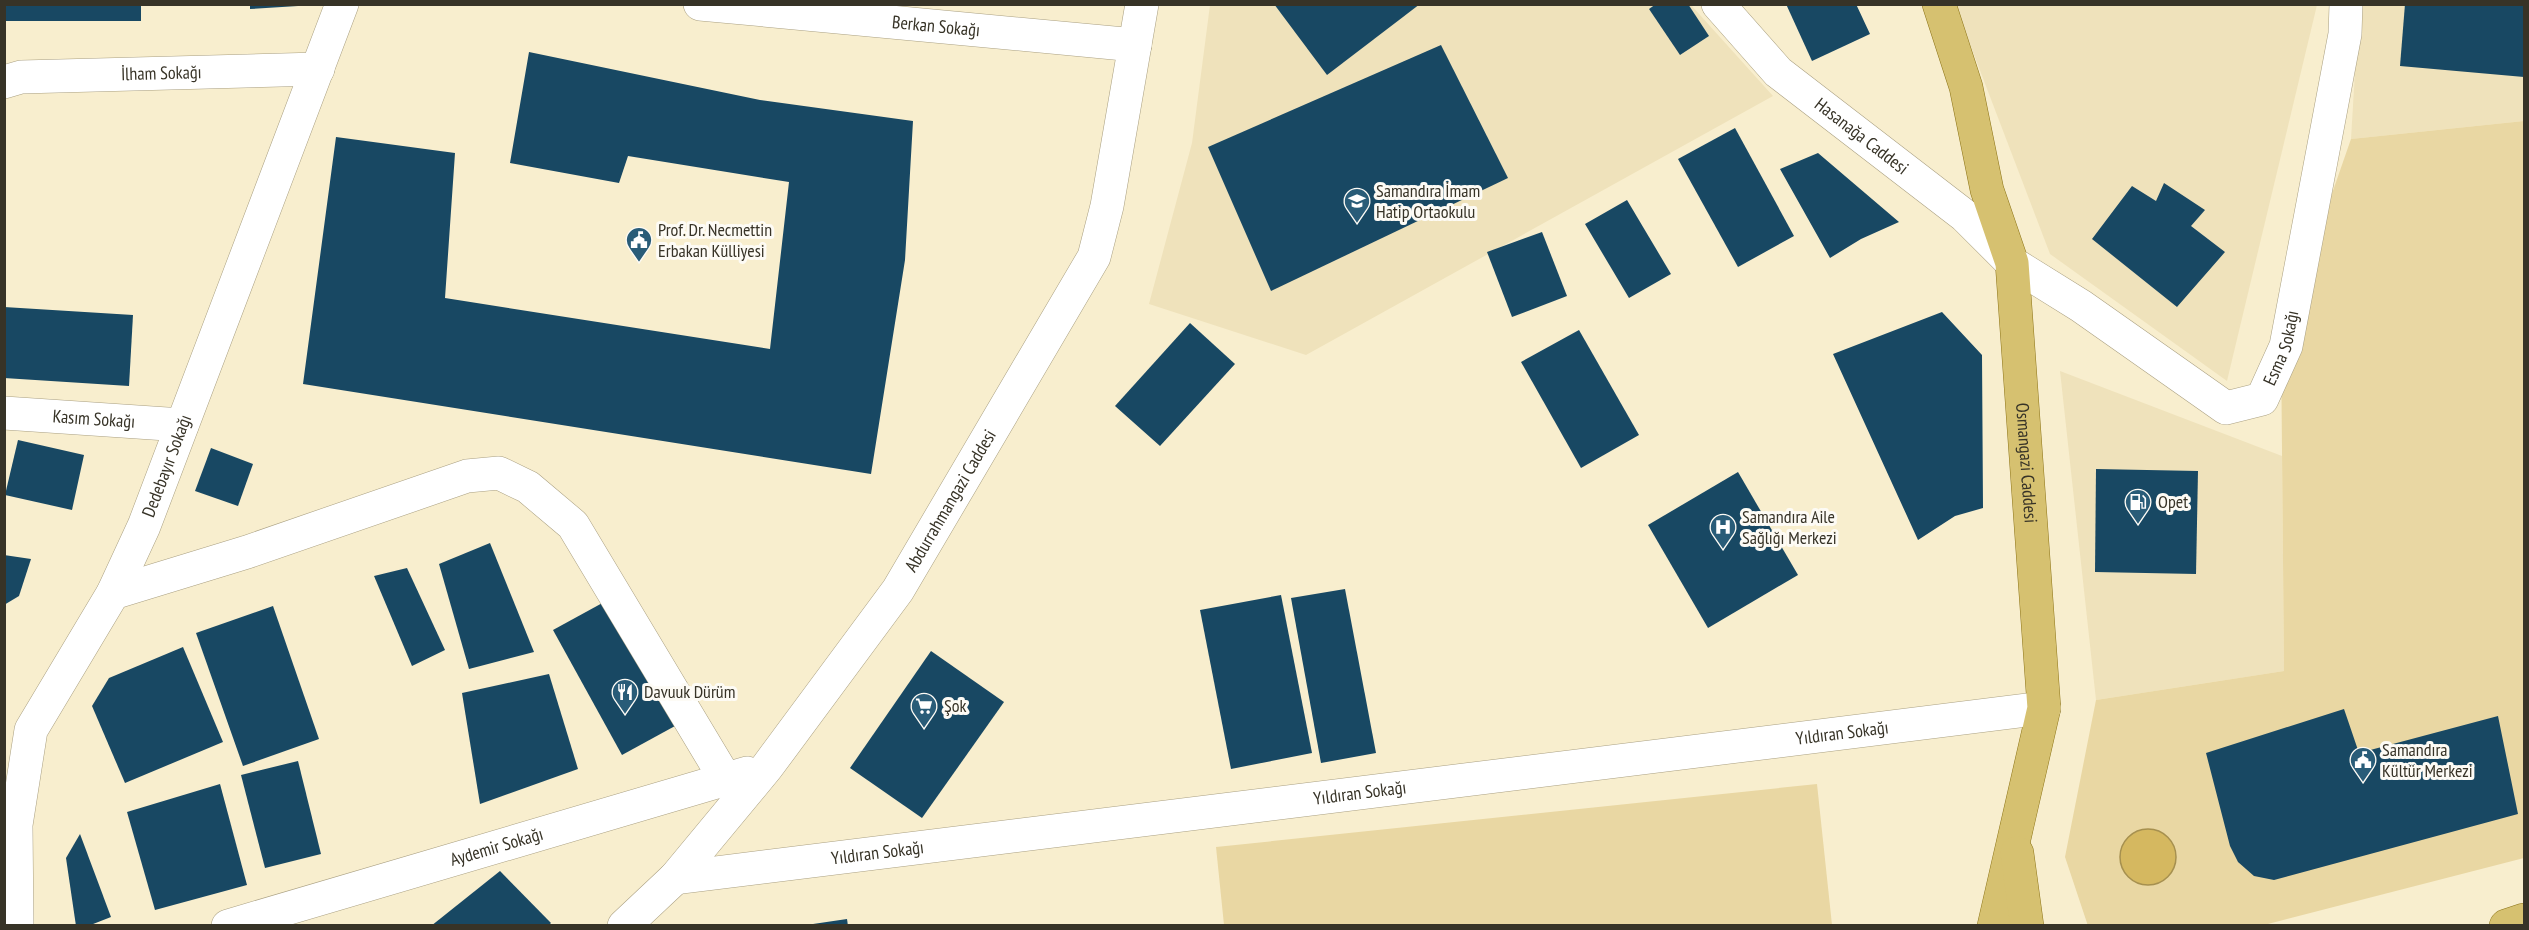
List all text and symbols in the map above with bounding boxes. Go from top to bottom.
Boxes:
street label: Berkan Sokağı [891,10,981,41]
street label: İlham Sokağı [121,60,202,85]
street label: Hasanağa Caddesi [1810,92,1913,179]
place label: Samandıra İmam Hatip Ortaokulu [1376,179,1480,223]
school or university icon: Samandıra İmam Hatip Ortaokulu [1342,186,1372,224]
place label: Prof. Dr. Necmettin Erbakan Külliyesi [658,218,772,262]
public building icon: Prof. Dr. Necmettin Erbakan Külliyesi [624,225,654,263]
street label: Esma Sokağı [2258,308,2303,389]
street label: Osmangazi Caddesi [2011,402,2043,524]
street label: Kasım Sokağı [52,404,136,433]
street label: Dedebayır Sokağı [136,411,196,520]
street label: Abdurrahmangazi Caddesi [899,425,1001,576]
fuel station icon: Opet [2123,487,2153,525]
place label: Opet [2158,490,2188,513]
place label: Samandıra Aile Sağlığı Merkezi [1742,505,1837,549]
hospital icon: Samandıra Aile Sağlığı Merkezi [1708,512,1738,550]
restaurant icon: Davuuk Dürüm [610,677,640,715]
place label: Davuuk Dürüm [644,680,735,703]
supermarket icon: Şok [909,691,939,729]
place label: Şok [944,694,966,717]
street label: Yıldıran Sokağı [1794,715,1890,750]
place label: Samandıra Kültür Merkezi [2382,738,2473,782]
public building icon: Samandıra Kültür Merkezi [2348,745,2378,783]
street label: Yıldıran Sokağı [1312,775,1407,810]
street label: Aydemir Sokağı [447,822,546,871]
street label: Yıldıran Sokağı [830,835,925,870]

